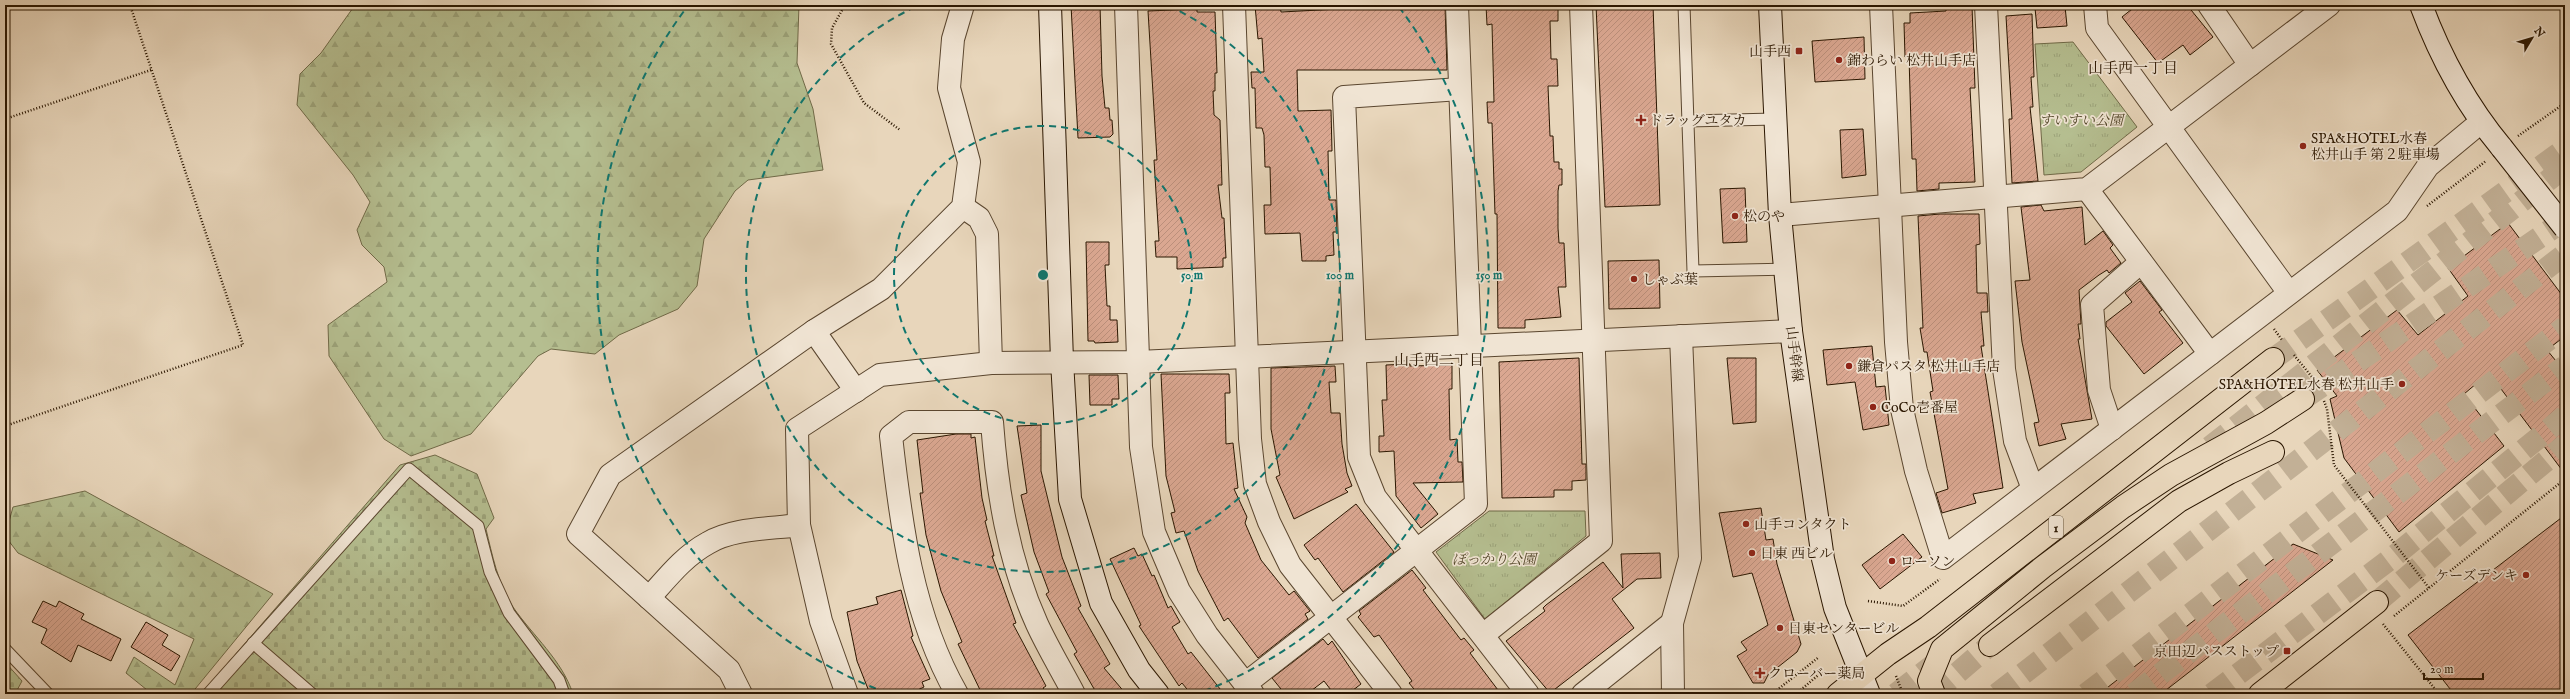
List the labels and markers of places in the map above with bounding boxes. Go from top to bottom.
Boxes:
place label: 山手西 [1749,43,1791,61]
marker: 山手西 [1794,46,1804,56]
place label: 錦わらい 松井山手店 [1847,52,1976,70]
marker: 錦わらい 松井山手店 [1834,55,1844,65]
place label: ドラッグユタカ [1649,112,1746,130]
marker: ドラッグユタカ [1636,115,1646,125]
place label: SPA&HOTEL水春 松井山手 第２駐車場 [2311,130,2440,164]
marker: SPA&HOTEL水春 松井山手 第２駐車場 [2298,141,2308,151]
place label: 松のや [1743,208,1785,226]
marker: 松のや [1730,211,1740,221]
centre of rings [1036,268,1050,282]
place label: しゃぶ葉 [1642,271,1698,289]
marker: しゃぶ葉 [1629,274,1639,284]
place label: 鎌倉パスタ 松井山手店 [1857,358,2000,376]
marker: 鎌倉パスタ 松井山手店 [1844,361,1854,371]
place label: SPA&HOTEL水春 松井山手 [2219,376,2394,394]
marker: SPA&HOTEL水春 松井山手 [2397,379,2407,389]
place label: CoCo壱番屋 [1881,399,1958,417]
marker: CoCo壱番屋 [1868,402,1878,412]
place label: 山手コンタクト [1754,516,1851,534]
marker: 山手コンタクト [1741,519,1751,529]
place label: 日東 西ビル [1760,545,1833,563]
marker: 日東 西ビル [1747,548,1757,558]
place label: ローソン [1900,553,1955,571]
marker: ローソン [1887,556,1897,566]
place label: ケーズデンキ [2435,567,2518,585]
marker: ケーズデンキ [2521,570,2531,580]
place label: 日東センタービル [1788,620,1899,638]
marker: 日東センタービル [1775,623,1785,633]
place label: 京田辺バスストップ [2153,643,2279,661]
marker: 京田辺バスストップ [2282,646,2292,656]
place label: クローバー薬局 [1768,665,1865,683]
marker: クローバー薬局 [1755,668,1765,678]

